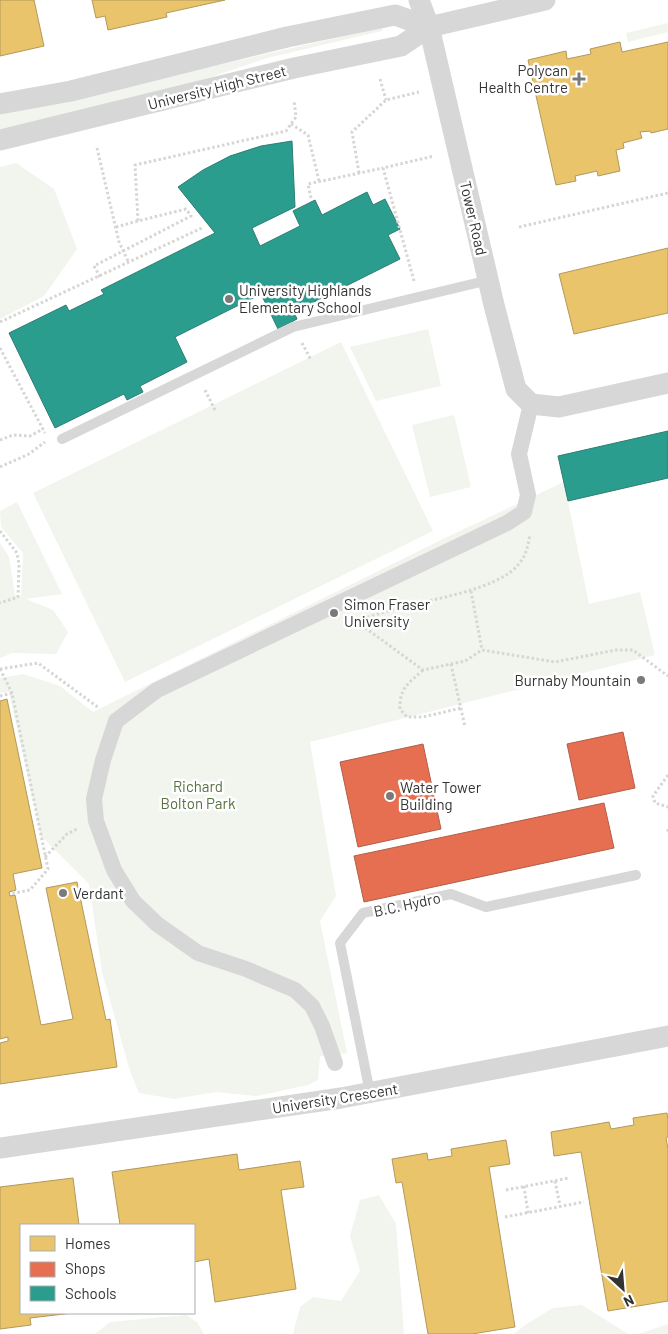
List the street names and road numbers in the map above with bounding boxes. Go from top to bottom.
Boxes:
street label: University High Street [146,61,288,113]
street label: Tower Road [457,179,491,257]
street label: B.C. Hydro [372,888,442,920]
street label: University Crescent [271,1079,399,1117]

